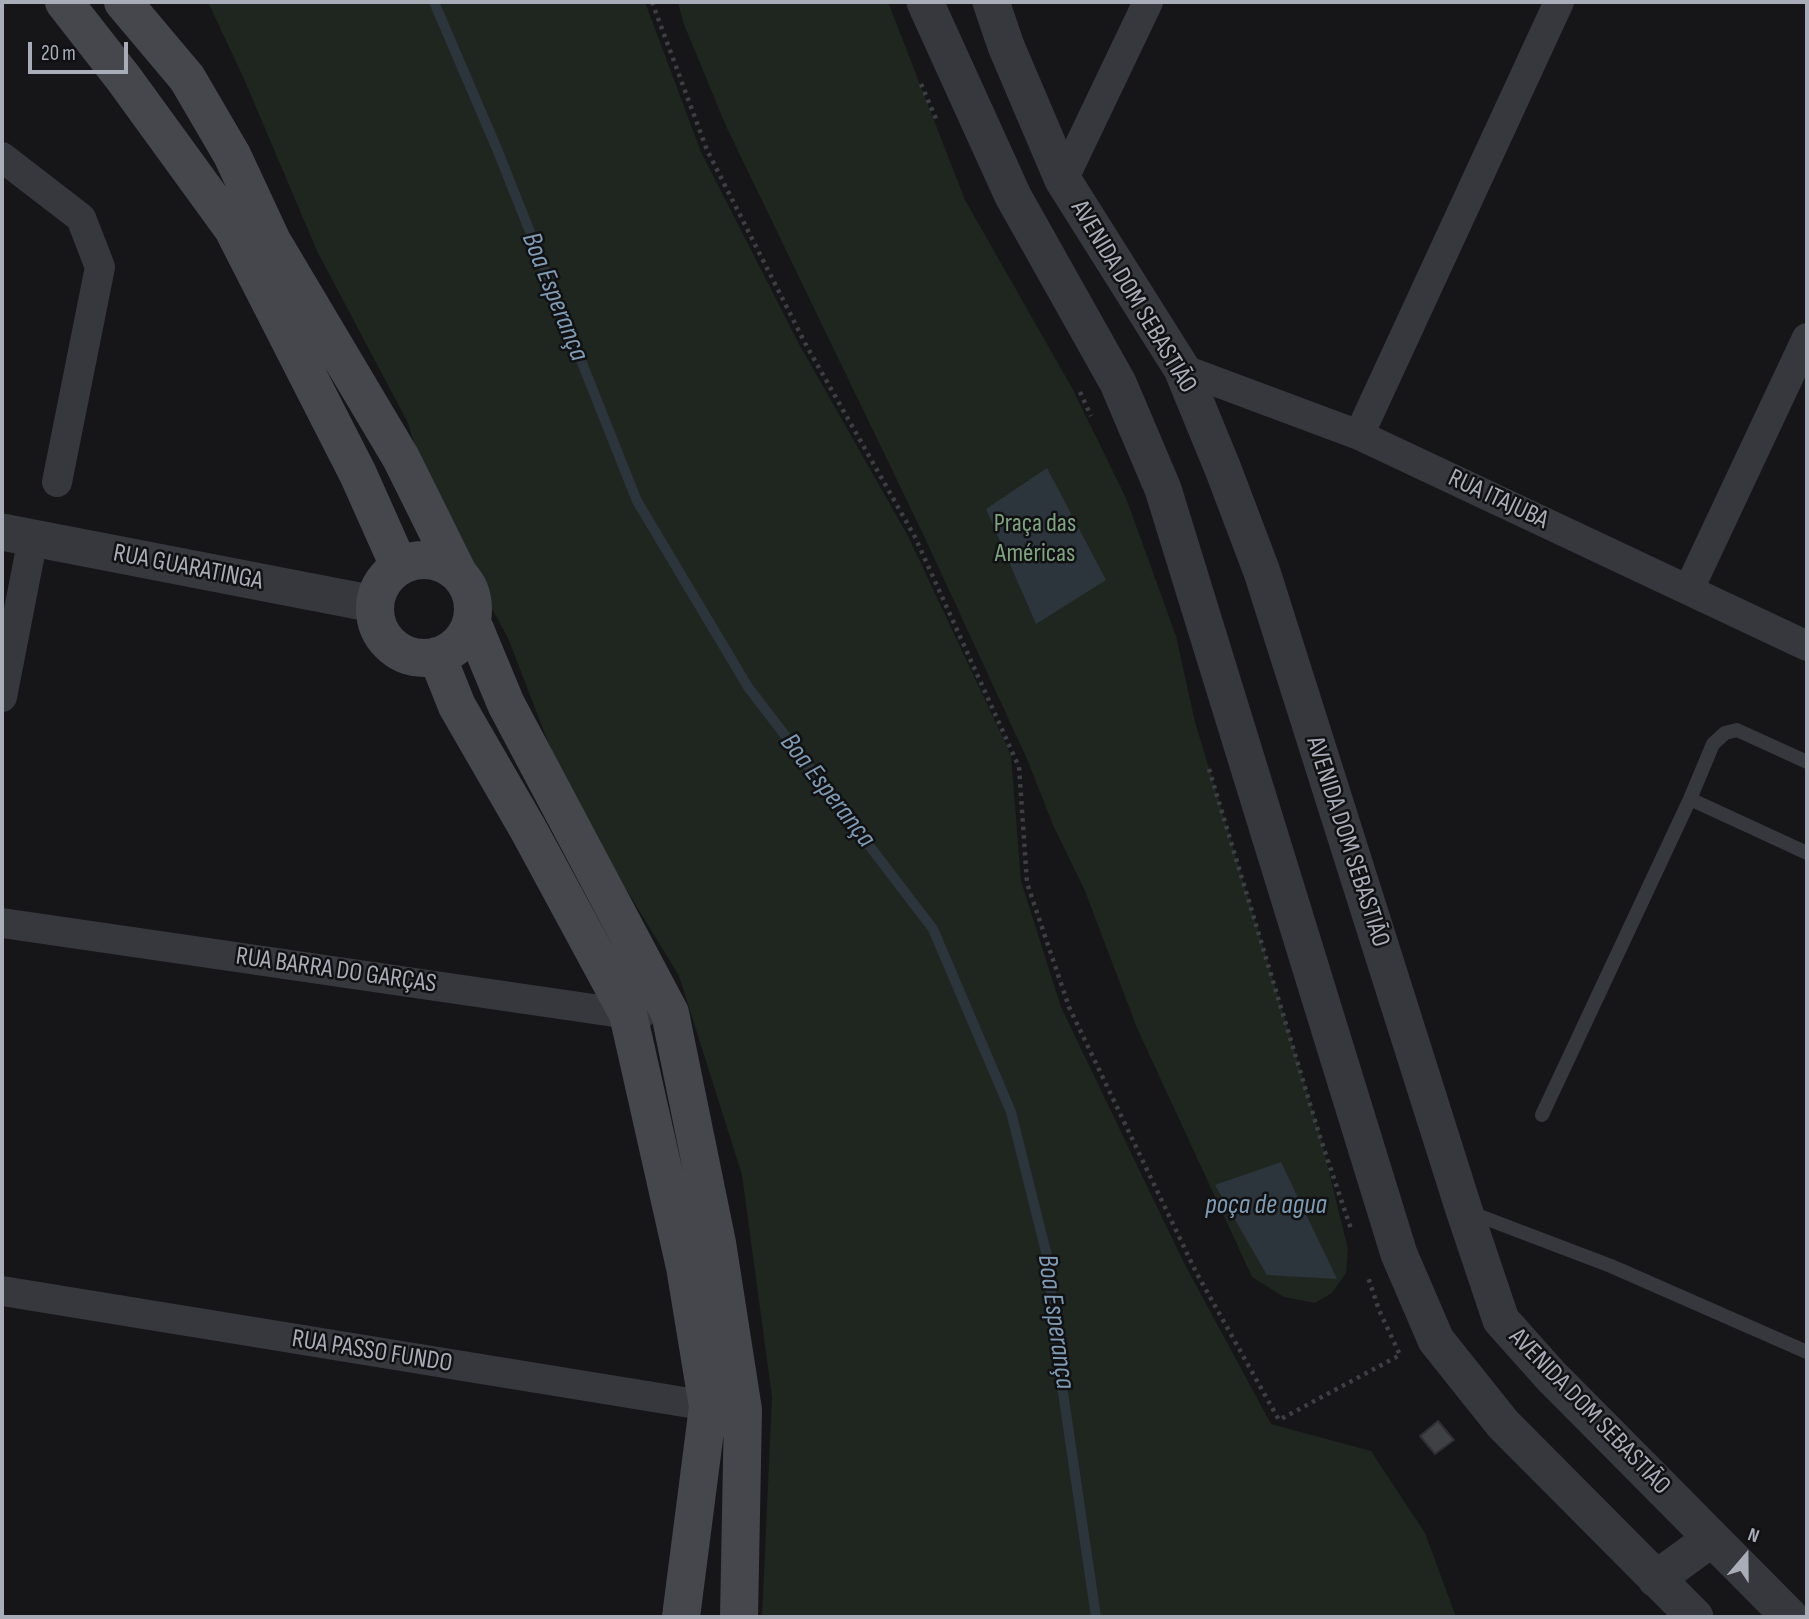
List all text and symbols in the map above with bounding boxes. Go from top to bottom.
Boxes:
scale bar [32,28,131,72]
text: 20 m [41,41,76,66]
street label: AVENIDA DOM SEBASTIÃO [1063,195,1203,399]
water label: Boa Esperança [513,228,595,366]
street label: RUA ITAJUBA [1443,463,1553,537]
park label: Praça das Américas [994,508,1076,570]
street label: RUA GUARATINGA [111,538,265,598]
water label: Boa Esperança [772,727,882,855]
street label: AVENIDA DOM SEBASTIÃO [1298,733,1396,951]
street label: RUA BARRA DO GARÇAS [234,941,438,1001]
water label: poça de agua [1205,1189,1327,1223]
water label: Boa Esperança [1029,1253,1081,1391]
street label: AVENIDA DOM SEBASTIÃO [1502,1322,1676,1502]
street label: RUA PASSO FUNDO [290,1324,454,1380]
north arrow [1711,1521,1781,1591]
text: N [1745,1523,1762,1548]

